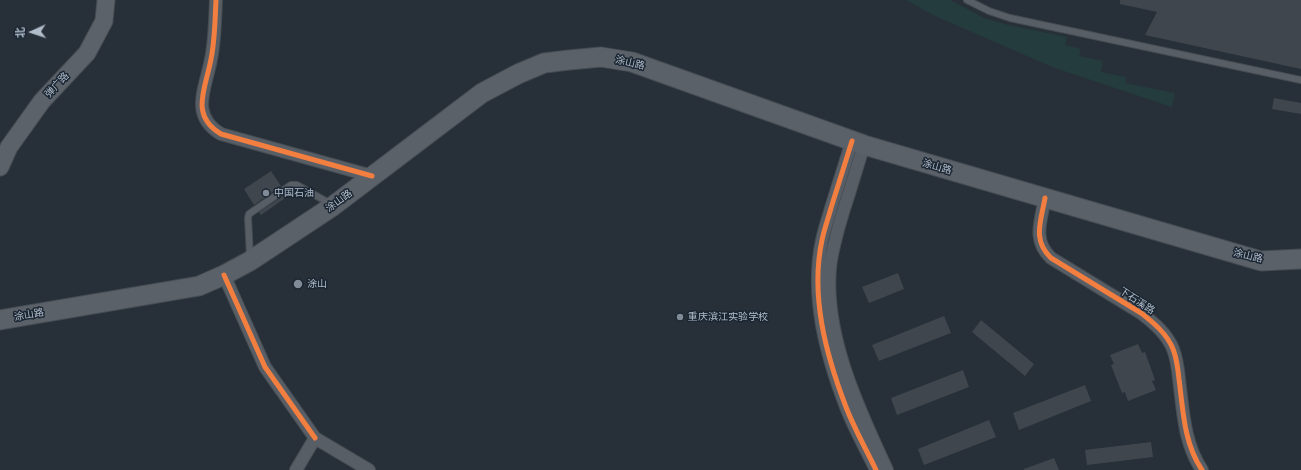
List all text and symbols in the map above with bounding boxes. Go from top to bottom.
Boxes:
north arrow [12,12,52,52]
text: 北 [13,27,27,38]
street label: 涂山路 [614,54,646,72]
street label: 弹广路 [42,70,72,100]
street label: 涂山路 [921,157,953,177]
place label: 中国石油 [274,187,314,199]
street label: 涂山路 [323,187,355,215]
marker: 中国石油 [261,188,271,198]
street label: 涂山路 [1232,247,1264,265]
marker: 涂山 [292,278,304,290]
place label: 涂山 [307,278,327,290]
street label: 下石溪路 [1117,285,1157,317]
street label: 涂山路 [13,306,45,324]
place label: 重庆滨江实验学校 [688,311,768,323]
marker: 重庆滨江实验学校 [675,312,685,322]

